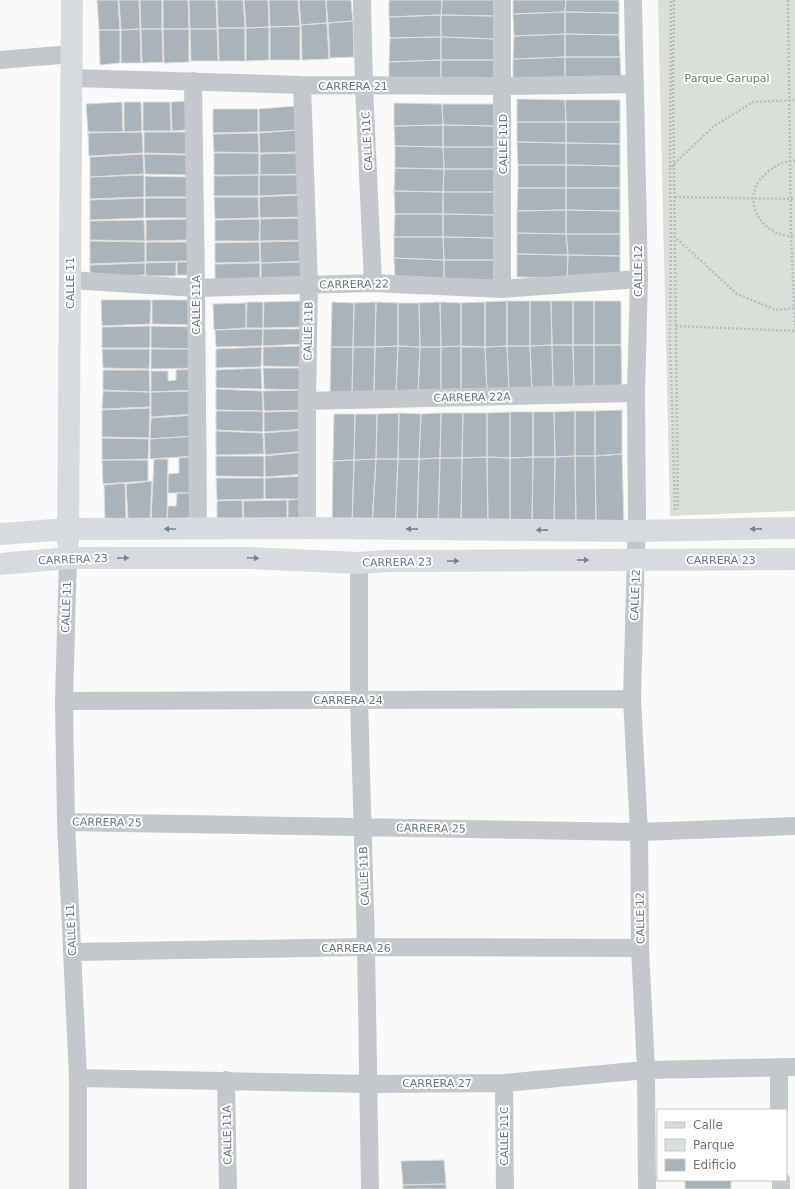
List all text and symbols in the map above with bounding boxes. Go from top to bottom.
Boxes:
park label: Parque Garupal [685,72,769,85]
street label: CARRERA 21 [318,80,388,93]
street label: CALLE 11C [359,111,376,171]
street label: CALLE 11D [497,114,510,174]
street label: CALLE 12 [632,245,645,297]
street label: CALLE 11 [64,257,77,309]
street label: CALLE 11A [190,275,203,335]
street label: CARRERA 22 [319,277,389,292]
street label: CALLE 11B [301,301,316,361]
street label: CARRERA 22A [433,390,511,405]
one-way arrow [163,526,176,532]
one-way arrow [405,526,418,532]
one-way arrow [749,526,762,532]
one-way arrow [536,527,548,534]
street label: CARRERA 23 [38,552,108,567]
street label: CARRERA 23 [686,554,756,567]
one-way arrow [117,555,130,561]
one-way arrow [247,555,260,561]
street label: CARRERA 23 [362,555,432,570]
one-way arrow [577,557,589,564]
one-way arrow [447,558,460,564]
street label: CALLE 12 [628,569,643,621]
street label: CALLE 11 [59,581,74,633]
street label: CARRERA 24 [313,694,383,707]
street label: CARRERA 25 [72,815,142,830]
street label: CARRERA 25 [396,821,466,836]
street label: CALLE 11B [357,846,372,906]
street label: CALLE 12 [634,892,647,944]
street label: CALLE 11 [64,904,79,956]
street label: CARRERA 26 [321,942,391,955]
street label: CARRERA 27 [402,1077,472,1090]
street label: CALLE 11A [220,1105,235,1165]
street label: CALLE 11C [498,1106,511,1166]
legend [657,1109,787,1181]
text: Calle [693,1118,723,1132]
text: Parque [693,1138,734,1152]
text: Edificio [693,1158,736,1172]

